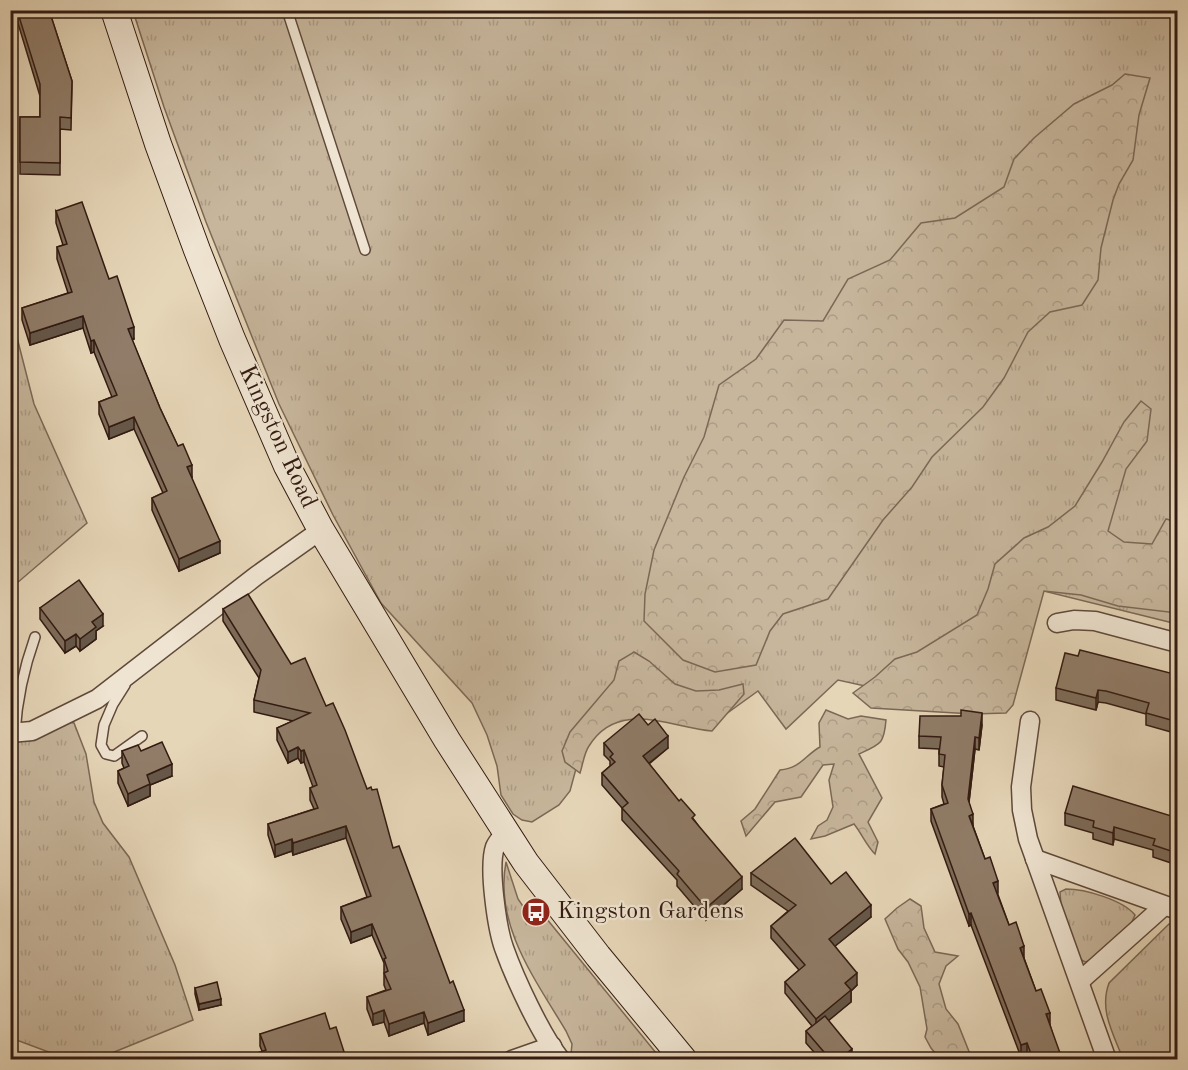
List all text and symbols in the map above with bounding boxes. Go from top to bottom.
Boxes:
street label: Kingston Road [233,362,321,512]
bus stop icon: Kingston Gardens [520,896,552,928]
place label: Kingston Gardens [557,900,744,924]

